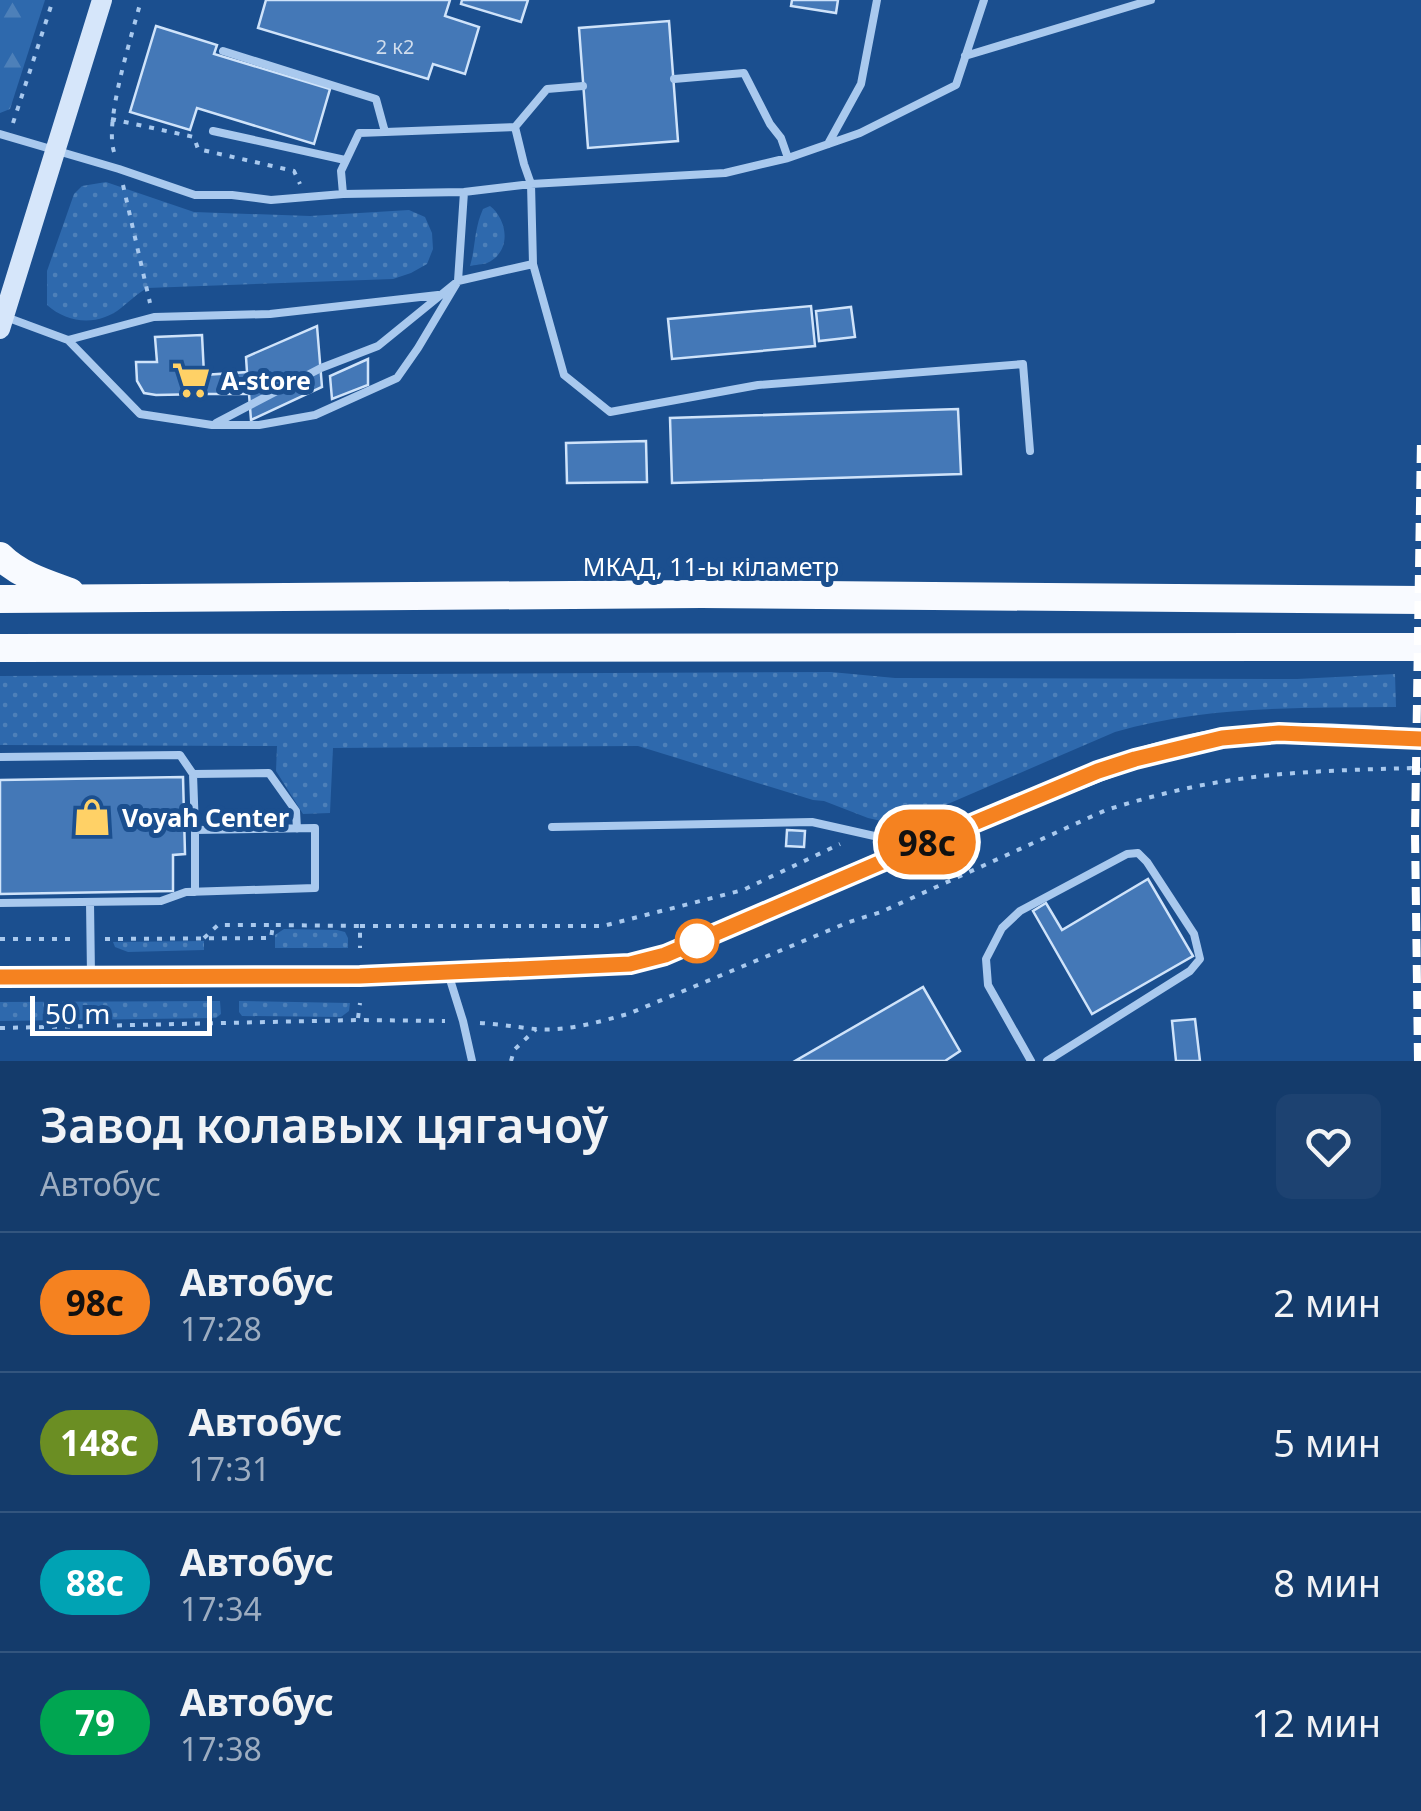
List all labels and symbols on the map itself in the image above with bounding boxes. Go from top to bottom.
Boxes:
house number: 2 к2 [376,33,414,60]
supermarket icon: А-store [170,359,212,401]
place label: А-store [221,363,311,397]
street label: МКАД, 11-ы кіламетр [583,549,839,583]
shop icon: Voyah Center [71,796,113,838]
place label: Voyah Center [122,800,289,834]
line badge: 98с [870,810,984,874]
unlabelled marker [676,920,718,962]
scale bar [30,991,212,1036]

